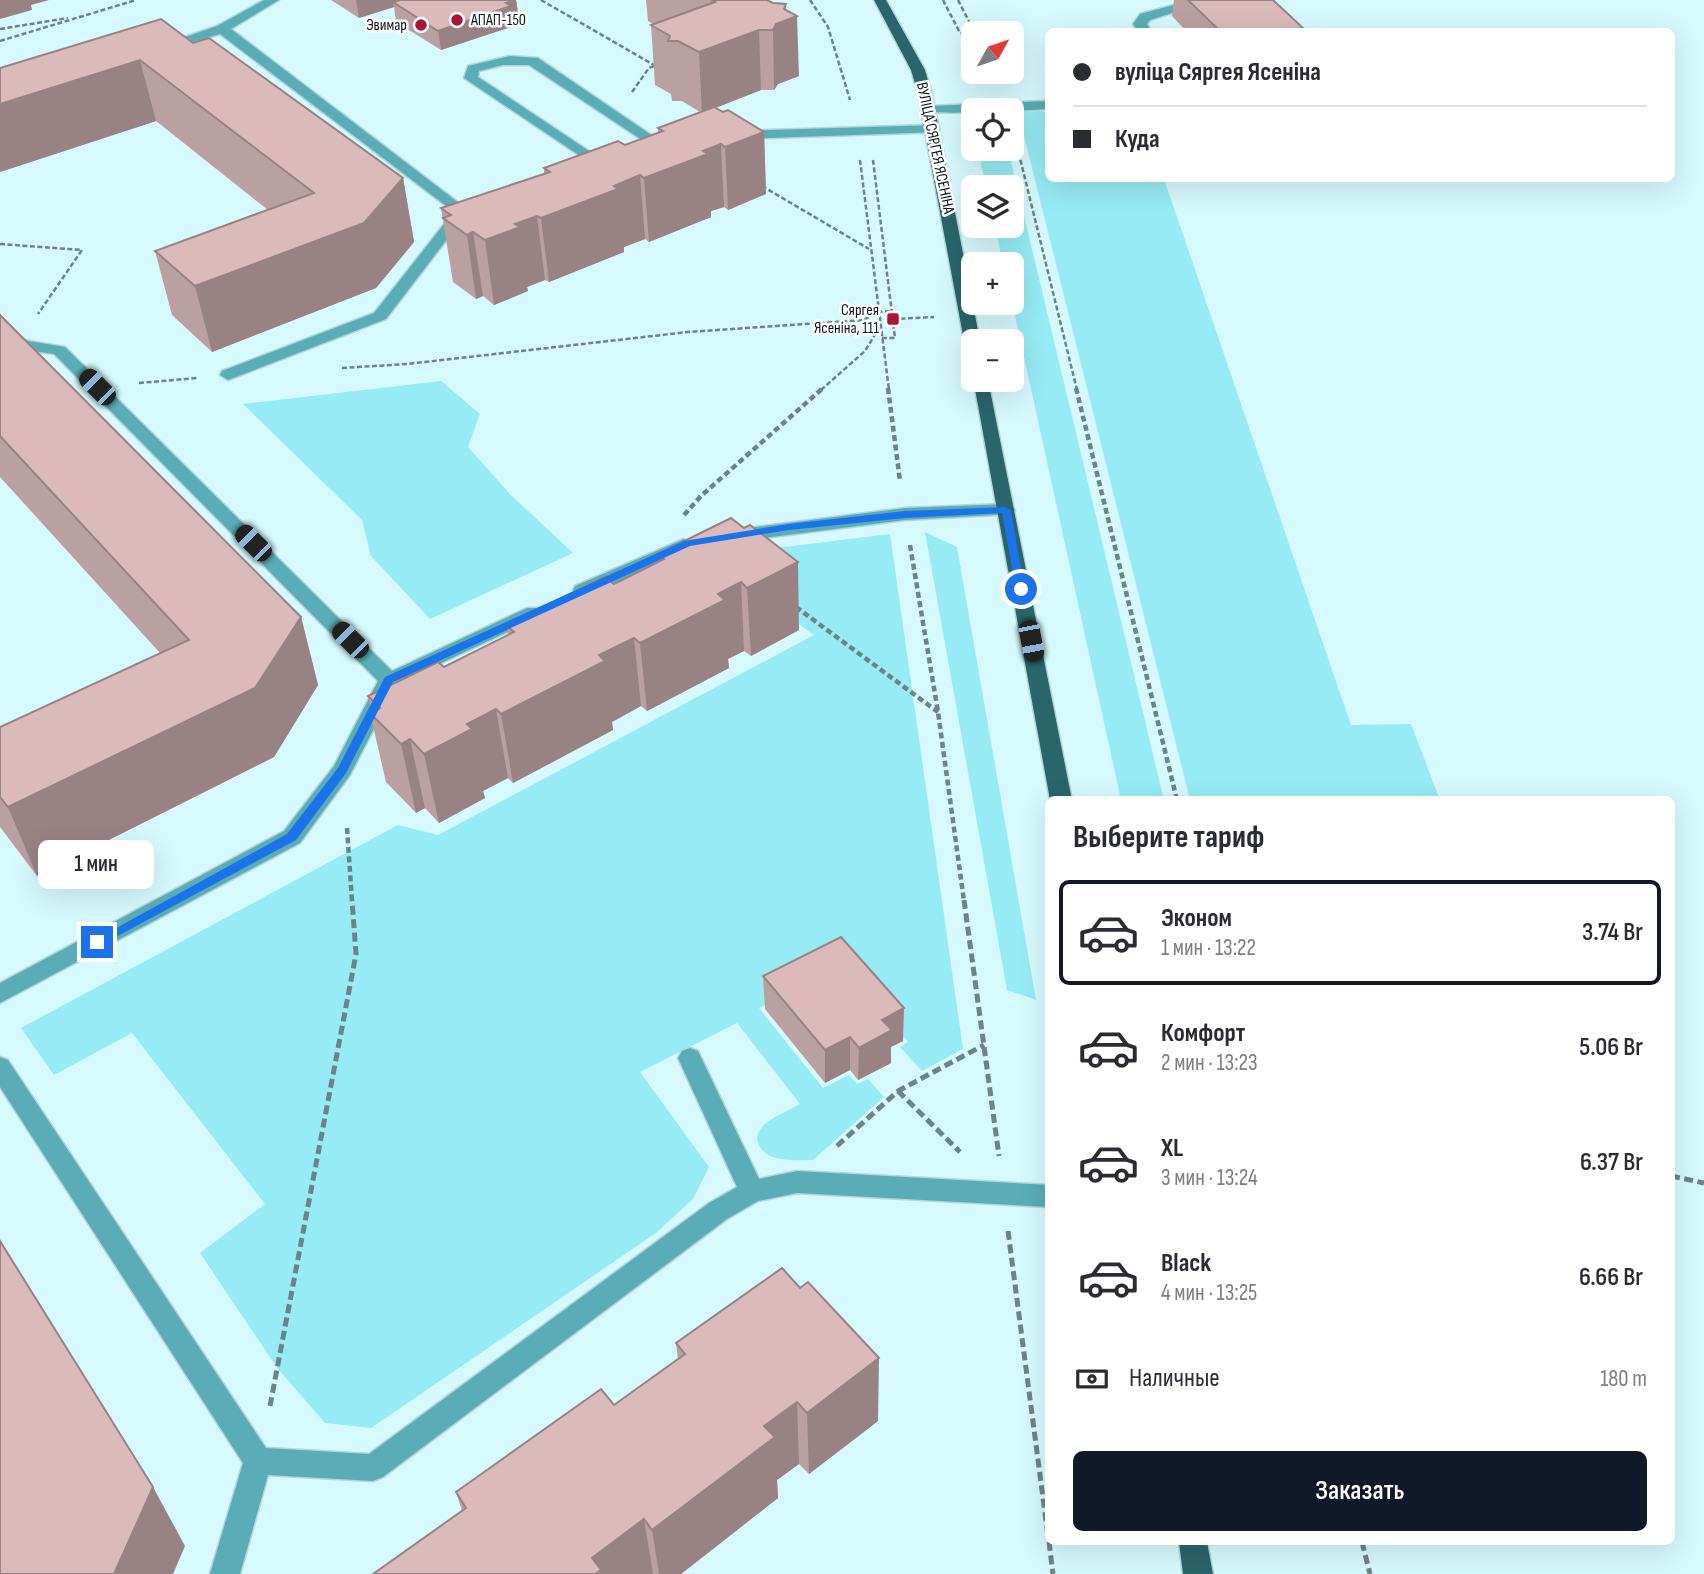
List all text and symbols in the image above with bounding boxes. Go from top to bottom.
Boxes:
place label: АПАП-150 [470,11,526,30]
marker: АПАП-150 [449,12,465,28]
place label: Эвимар [366,16,407,35]
marker: Эвимар [413,17,429,33]
north arrow [961,21,1024,84]
map controls [961,21,1024,392]
text: вуліца Сяргея Ясеніна [1115,57,1321,88]
street label: ВУЛІЦА СЯРГЕЯ ЯСЕНІНА [912,80,958,216]
button: locate [961,98,1024,161]
text: Куда [1115,124,1160,155]
button: layers [961,175,1024,238]
button: + [961,252,1024,315]
place label: Сяргея Ясеніна, 111 [814,301,879,338]
marker: Сяргея Ясеніна, 111 [885,311,901,327]
button: − [961,329,1024,392]
car [75,365,120,409]
car [231,521,276,565]
route start [1005,573,1037,605]
car [328,618,373,662]
car [1017,618,1046,664]
text: Выберите тариф [1073,818,1264,857]
callout: 1 мин [39,841,155,890]
text: 1 мин [74,850,118,878]
icon: car [1077,901,1140,964]
text: Эконом [1161,903,1232,934]
text: 3.74 Br [1582,917,1643,948]
route end [81,926,113,958]
text: 1 мин · 13:22 [1161,934,1256,962]
icon: car [1077,1016,1140,1079]
text: Комфорт [1161,1018,1245,1049]
text: 5.06 Br [1579,1032,1643,1063]
text: 2 мин · 13:23 [1161,1049,1258,1077]
icon: car [1077,1131,1140,1194]
text: XL [1161,1133,1183,1164]
text: 6.37 Br [1580,1147,1643,1178]
text: 3 мин · 13:24 [1161,1164,1258,1192]
icon: car [1077,1246,1140,1309]
text: Black [1161,1248,1211,1279]
text: 6.66 Br [1579,1262,1643,1293]
text: 4 мин · 13:25 [1161,1279,1257,1307]
icon: cash [1073,1360,1111,1398]
text: Наличные [1129,1363,1220,1394]
text: 180 m [1600,1365,1647,1393]
button: Заказать [1073,1451,1647,1531]

